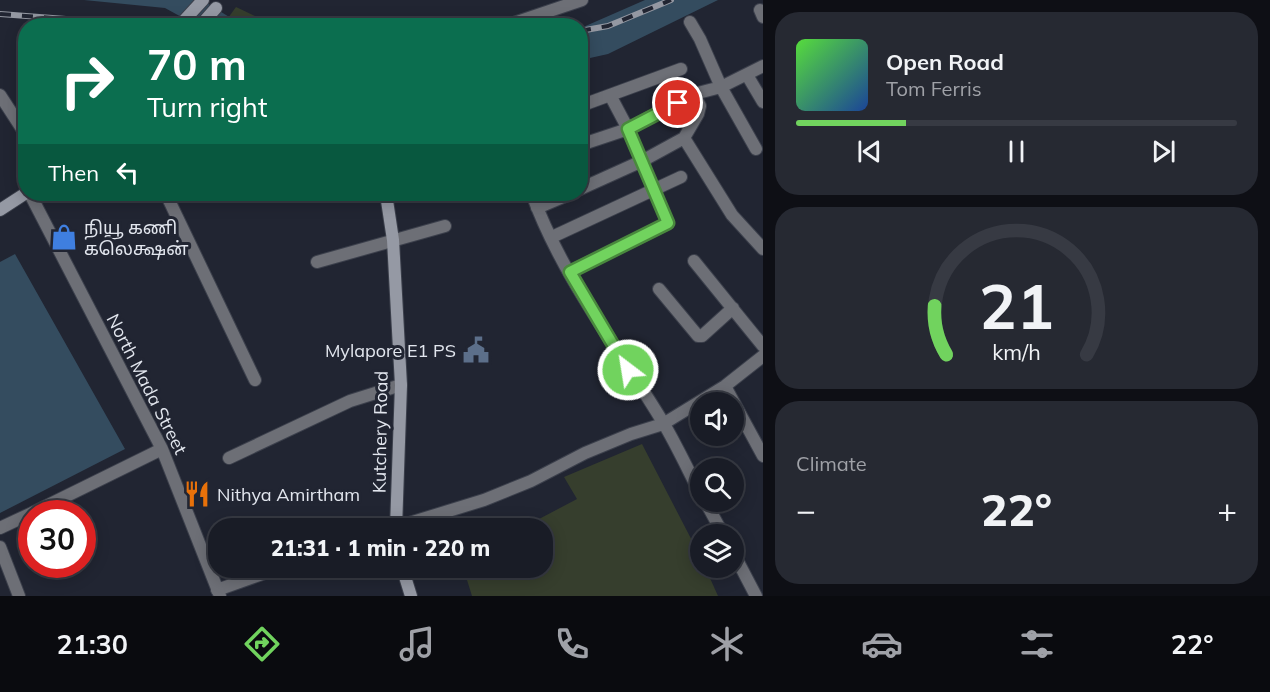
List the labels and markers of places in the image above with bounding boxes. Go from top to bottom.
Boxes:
pin [652,77,703,128]
place label: நியூ கணி கலெக்ஷன் [84,216,188,261]
shop icon: நியூ கணி கலெக்ஷன் [49,222,79,252]
public building icon: Mylapore E1 PS [461,335,491,365]
place label: Mylapore E1 PS [325,339,456,362]
restaurant icon: Nithya Amirtham [182,479,212,509]
place label: Nithya Amirtham [217,483,360,506]

